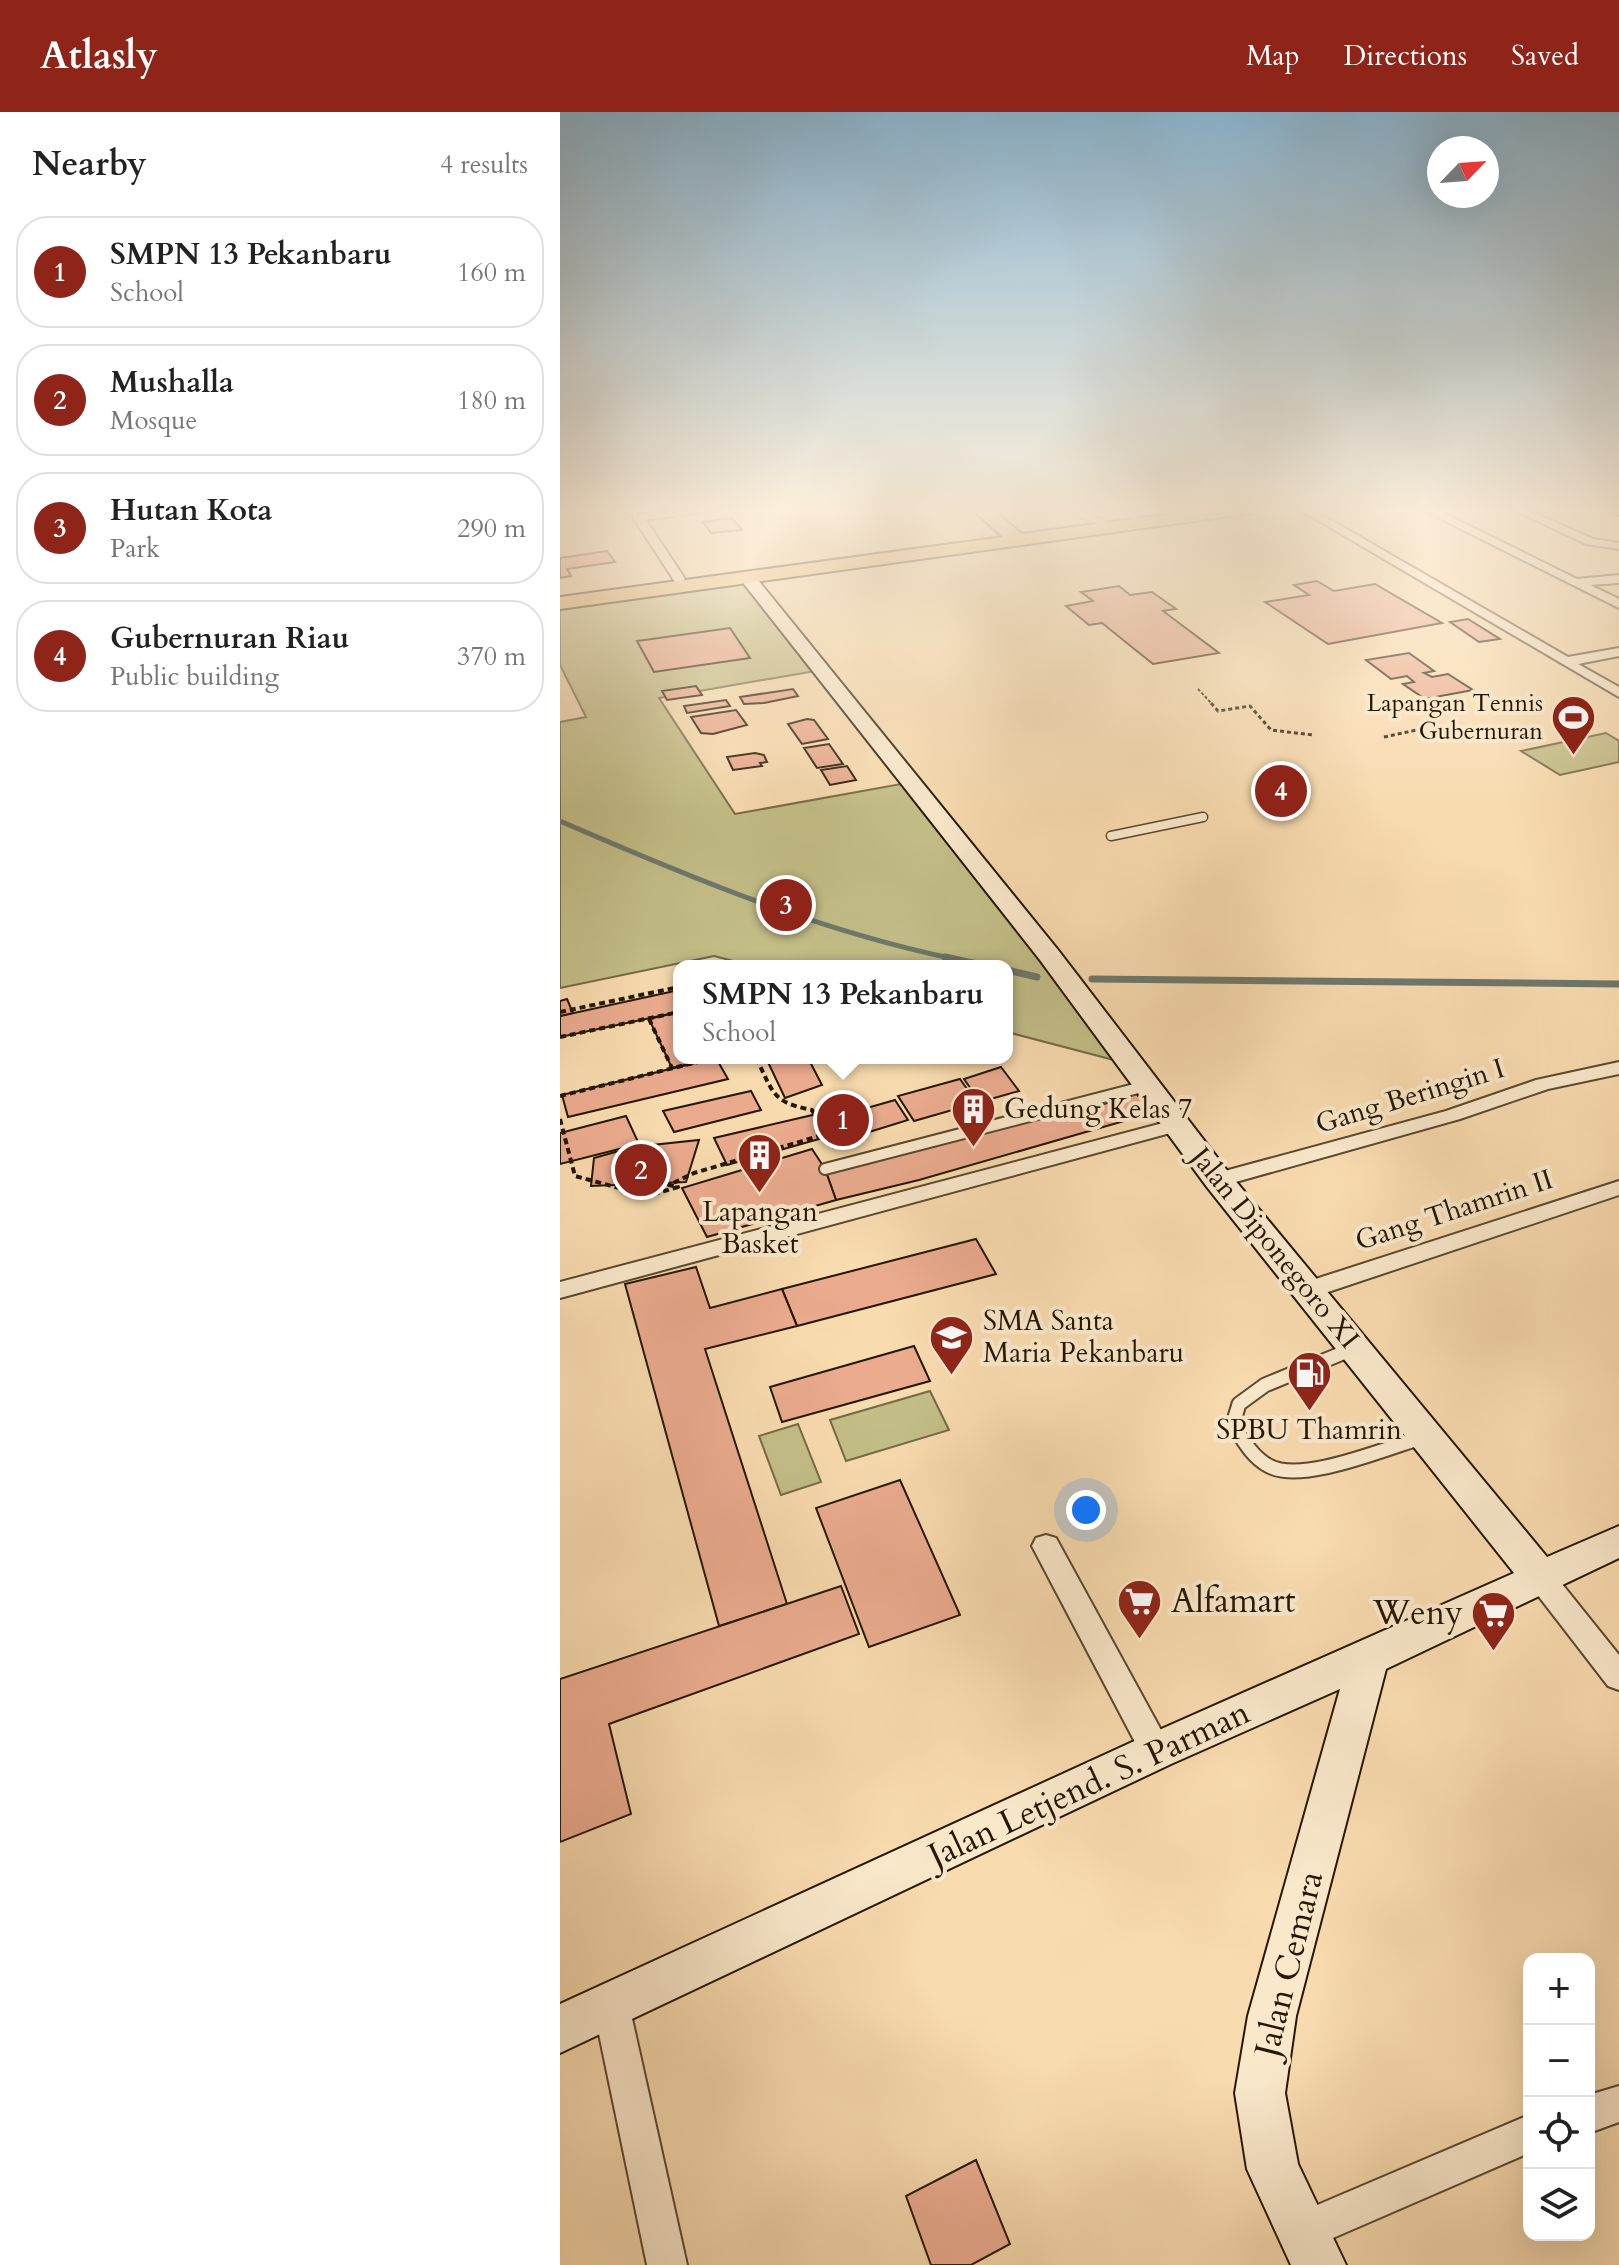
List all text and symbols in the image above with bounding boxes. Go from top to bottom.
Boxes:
text: Atlasly [40,30,158,82]
text: Map [1246,37,1300,75]
text: Directions [1344,37,1467,75]
text: Saved [1511,37,1579,75]
north arrow [1427,136,1499,208]
text: Nearby [32,141,147,187]
text: 4 results [440,147,528,182]
text: SMPN 13 Pekanbaru [110,234,392,275]
text: 1 [53,255,67,290]
text: 160 m [457,255,526,290]
text: School [110,275,184,310]
text: Mushalla [110,362,234,403]
text: 2 [53,383,67,418]
text: 180 m [457,383,526,418]
text: Mosque [110,403,197,438]
text: Hutan Kota [110,490,272,531]
text: 3 [53,511,67,546]
text: 290 m [457,511,526,546]
text: Park [110,531,160,566]
text: Gubernuran Riau [110,618,349,659]
text: 4 [53,639,67,674]
text: 370 m [457,639,526,674]
text: Public building [110,659,279,694]
place label: Lapangan Tennis Gubernuran [1367,687,1543,748]
sports icon: Lapangan Tennis Gubernuran [1550,693,1598,756]
pin: 4 [1255,761,1307,821]
pin: 3 [760,875,812,935]
popup [673,960,1013,1064]
text: SMPN 13 Pekanbaru [702,974,984,1015]
text: School [702,1015,776,1050]
street label: Gang Beringin I [1311,1049,1509,1143]
building icon: Gedung Kelas 7 [949,1085,997,1148]
pin: 1 [817,1090,869,1150]
place label: Gedung Kelas 7 [1004,1090,1192,1128]
building icon: Lapangan Basket [736,1131,784,1194]
street label: Jalan Diponegoro XI [1179,1136,1368,1357]
pin: 2 [615,1140,667,1200]
street label: Gang Thamrin II [1350,1160,1558,1260]
place label: Lapangan Basket [702,1193,818,1263]
place label: SMA Santa Maria Pekanbaru [983,1302,1184,1372]
school or university icon: SMA Santa Maria Pekanbaru [928,1313,976,1376]
fuel station icon: SPBU Thamrin [1285,1349,1333,1412]
place label: SPBU Thamrin [1216,1411,1402,1449]
your location [1066,1490,1106,1530]
supermarket icon: Alfamart [1116,1577,1164,1640]
place label: Alfamart [1171,1578,1296,1624]
supermarket icon: Weny [1470,1589,1518,1652]
place label: Weny [1372,1590,1463,1636]
street label: Jalan Letjend. S. Parman [916,1689,1257,1881]
street label: Jalan Cemara [1242,1866,1334,2067]
map controls [1523,1953,1595,2241]
button: + [1523,1953,1595,2025]
button: − [1523,2025,1595,2097]
button: locate [1523,2097,1595,2169]
button: layers [1523,2169,1595,2241]

